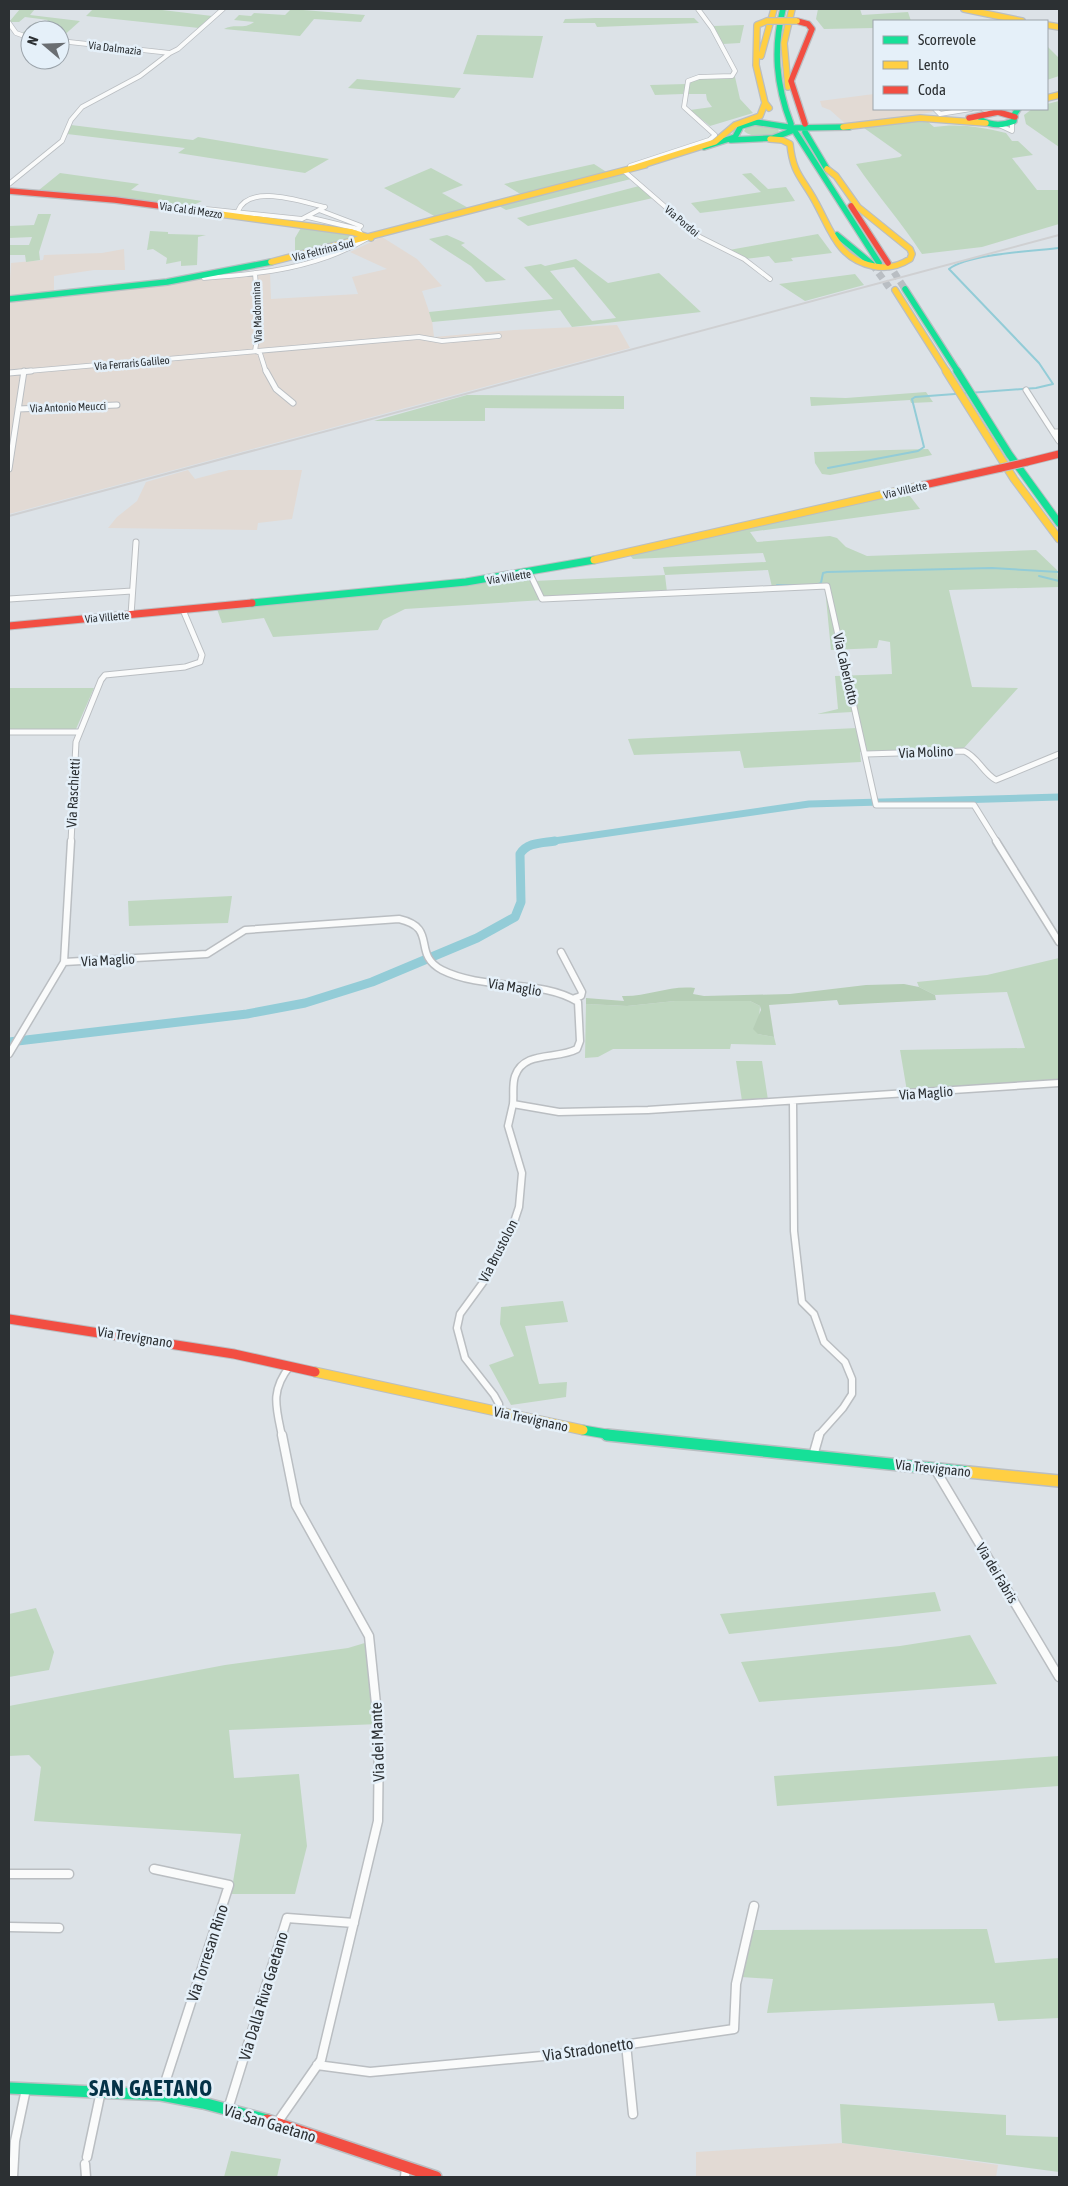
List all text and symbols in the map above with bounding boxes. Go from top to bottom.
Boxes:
north arrow [20,20,70,70]
legend [873,20,1048,110]
text: Scorrevole [918,31,976,48]
text: N [24,34,42,47]
street label: Via Dalmazia [88,39,142,57]
text: Lento [918,56,949,73]
text: Coda [918,81,946,98]
street label: Via Cal di Mezzo [159,200,223,220]
street label: Via Pordoi [662,203,702,239]
street label: Via Feltrina Sud [291,237,355,263]
street label: Via Madonnina [250,281,264,343]
street label: Via Ferraris Galileo [94,354,170,372]
street label: Via Antonio Meucci [30,400,106,414]
street label: Via Villette [882,479,928,501]
street label: Via Villette [486,568,532,586]
street label: Via Villette [84,609,130,625]
street label: Via Caberlotto [830,632,862,706]
street label: Via Molino [898,743,954,761]
street label: Via Raschietti [63,758,83,828]
street label: Via Maglio [81,951,135,969]
street label: Via Maglio [487,975,543,999]
street label: Via Maglio [899,1083,953,1103]
street label: Via Brustolon [475,1217,521,1285]
street label: Via Trevignano [96,1323,174,1351]
street label: Via Trevignano [492,1403,570,1435]
street label: Via Trevignano [894,1456,972,1480]
street label: Via dei Fabris [973,1540,1021,1606]
street label: Via dei Mante [367,1702,387,1782]
street label: Via Torresan Rino [183,1902,231,2004]
street label: Via Dalla Riva Gaetano [235,1929,291,2063]
street label: Via Stradonetto [542,2034,634,2064]
district label: SAN GAETANO [89,2075,213,2101]
street label: Via San Gaetano [222,2100,318,2146]

